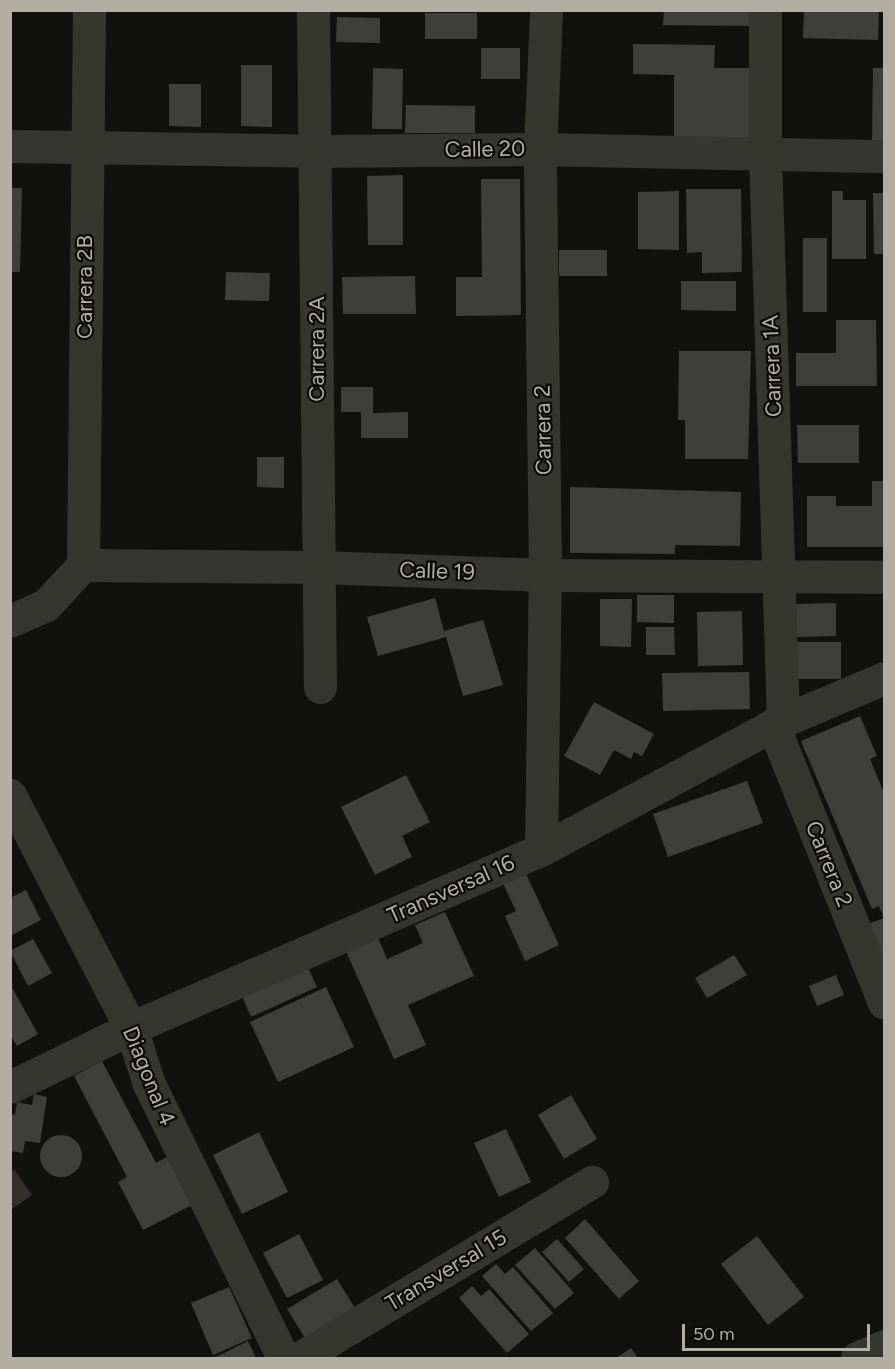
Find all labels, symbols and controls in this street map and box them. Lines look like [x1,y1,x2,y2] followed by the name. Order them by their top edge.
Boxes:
[444,135,526,163] street label: Calle 20
[72,235,98,339] street label: Carrera 2B
[304,296,330,402] street label: Carrera 2A
[757,315,787,417] street label: Carrera 1A
[529,385,557,475] street label: Carrera 2
[399,556,475,586] street label: Calle 19
[800,817,858,911] street label: Carrera 2
[383,849,519,929] street label: Transversal 16
[117,1023,181,1129] street label: Diagonal 4
[381,1224,511,1316] street label: Transversal 15
[685,1312,872,1350] scale bar
[693,1323,735,1345] text: 50 m

